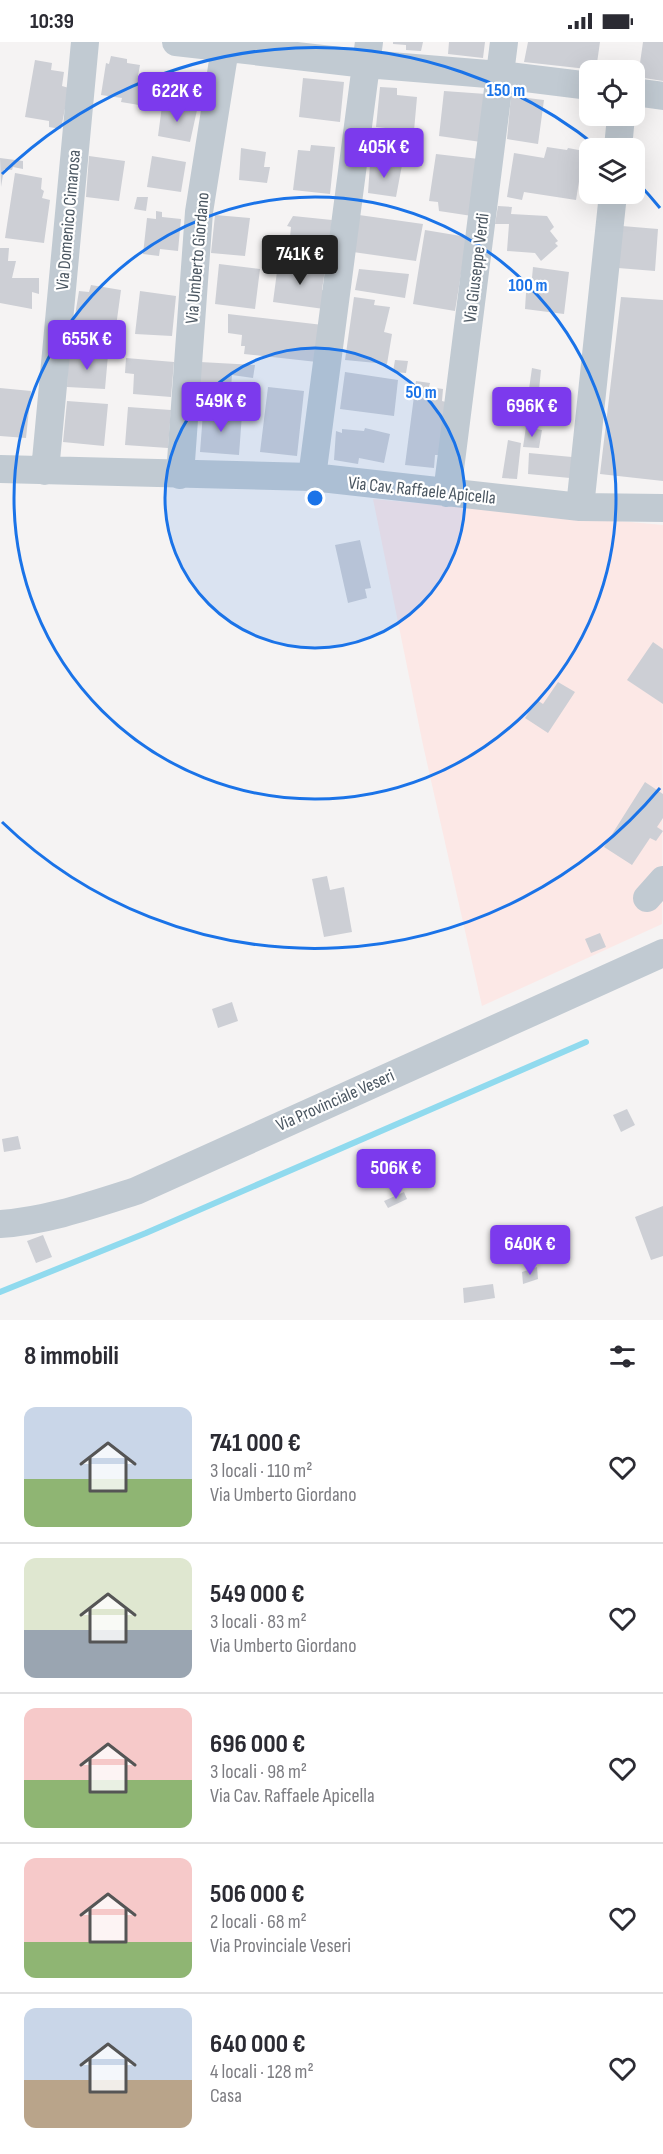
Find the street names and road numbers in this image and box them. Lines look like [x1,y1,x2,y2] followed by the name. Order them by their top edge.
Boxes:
[52,149,85,291] street label: Via Domenico Cimarosa
[181,191,214,325] street label: Via Umberto Giordano
[459,212,494,324] street label: Via Giuseppe Verdi
[347,472,497,509] street label: Via Cav. Raffaele Apicella
[273,1065,397,1136] street label: Via Provinciale Veseri

